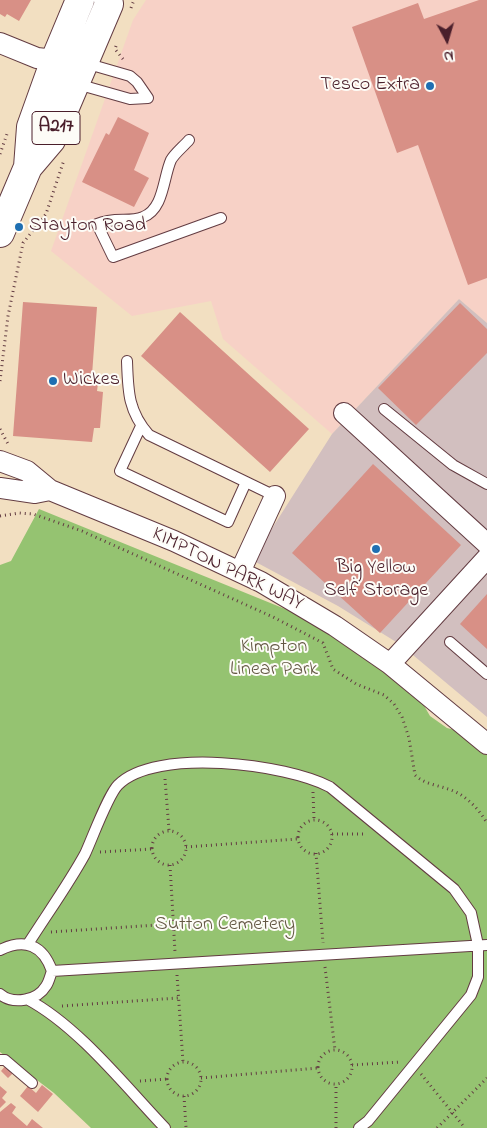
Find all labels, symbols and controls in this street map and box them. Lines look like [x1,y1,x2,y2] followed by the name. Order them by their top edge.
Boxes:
[422,15,472,65] north arrow
[443,44,454,66] text: N
[320,74,420,98] place label: Tesco Extra
[424,80,436,92] marker: Tesco Extra
[32,112,80,144] road number: A217
[29,215,146,239] place label: Stayton Road
[13,221,25,233] marker: Stayton Road
[63,369,120,393] place label: Wickes
[47,375,59,387] marker: Wickes
[147,523,307,617] street label: KIMPTON PARK WAY
[370,543,382,555] marker: Big Yellow Self Storage
[324,557,428,604] place label: Big Yellow Self Storage
[230,636,318,683] park label: Kimpton Linear Park
[155,914,295,938] park label: Sutton Cemetery

